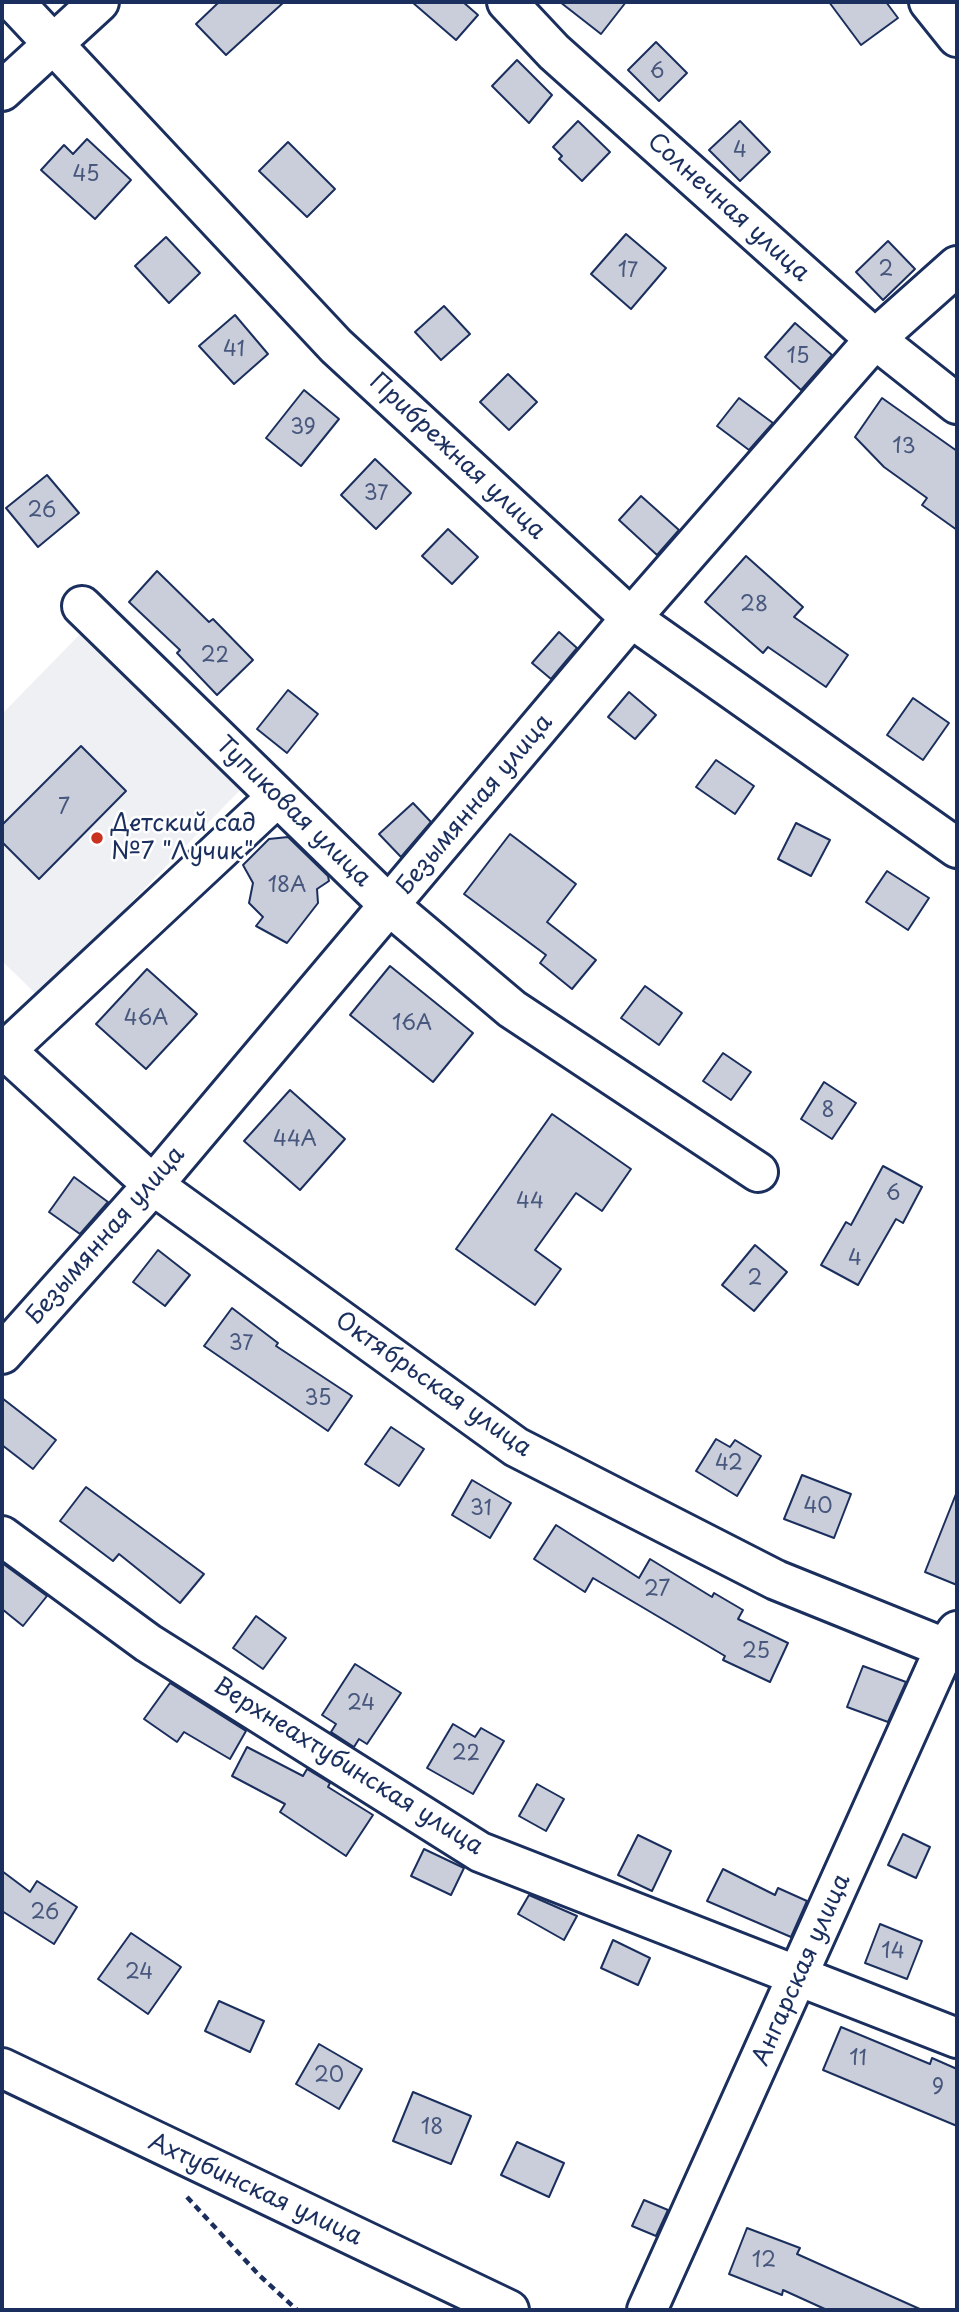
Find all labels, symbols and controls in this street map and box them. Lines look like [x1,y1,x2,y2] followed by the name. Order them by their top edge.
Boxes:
[650,59,664,85] house number: 6
[641,128,815,288] street label: Солнечная улица
[733,138,747,164] house number: 4
[73,162,99,188] house number: 45
[879,257,893,283] house number: 2
[618,258,638,284] house number: 17
[223,337,245,363] house number: 41
[787,344,809,370] house number: 15
[363,368,551,546] street label: Прибрежная улица
[290,415,316,441] house number: 39
[892,434,916,460] house number: 13
[364,481,388,507] house number: 37
[28,498,56,524] house number: 26
[740,592,768,618] house number: 28
[201,643,229,669] house number: 22
[391,709,559,901] street label: Безымянная улица
[209,731,377,893] street label: Тупиковая улица
[58,795,70,821] house number: 7
[111,810,256,866] place label: Детский сад №7 "Лучик"
[89,830,105,846] marker: Детский сад №7 "Лучик"
[268,873,306,899] house number: 18А
[124,1006,168,1032] house number: 46А
[392,1011,432,1037] house number: 16А
[821,1098,835,1124] house number: 8
[273,1127,317,1153] house number: 44А
[21,1141,191,1331] street label: Безымянная улица
[886,1181,900,1207] house number: 6
[516,1189,544,1215] house number: 44
[848,1246,862,1272] house number: 4
[748,1266,762,1292] house number: 2
[329,1306,537,1464] street label: Октябрьская улица
[229,1331,253,1357] house number: 37
[305,1386,331,1412] house number: 35
[715,1451,743,1477] house number: 42
[803,1494,833,1520] house number: 40
[470,1496,492,1522] house number: 31
[644,1577,670,1603] house number: 27
[742,1639,770,1665] house number: 25
[208,1672,488,1862] street label: Верхнеахтубинская улица
[347,1691,375,1717] house number: 24
[452,1741,480,1767] house number: 22
[747,1870,857,2070] street label: Ангарская улица
[31,1900,59,1926] house number: 26
[881,1939,905,1965] house number: 14
[125,1960,153,1986] house number: 24
[849,2046,867,2072] house number: 11
[314,2063,344,2089] house number: 20
[932,2075,944,2101] house number: 9
[421,2115,443,2141] house number: 18
[144,2128,366,2252] street label: Ахтубинская улица
[752,2248,776,2274] house number: 12

